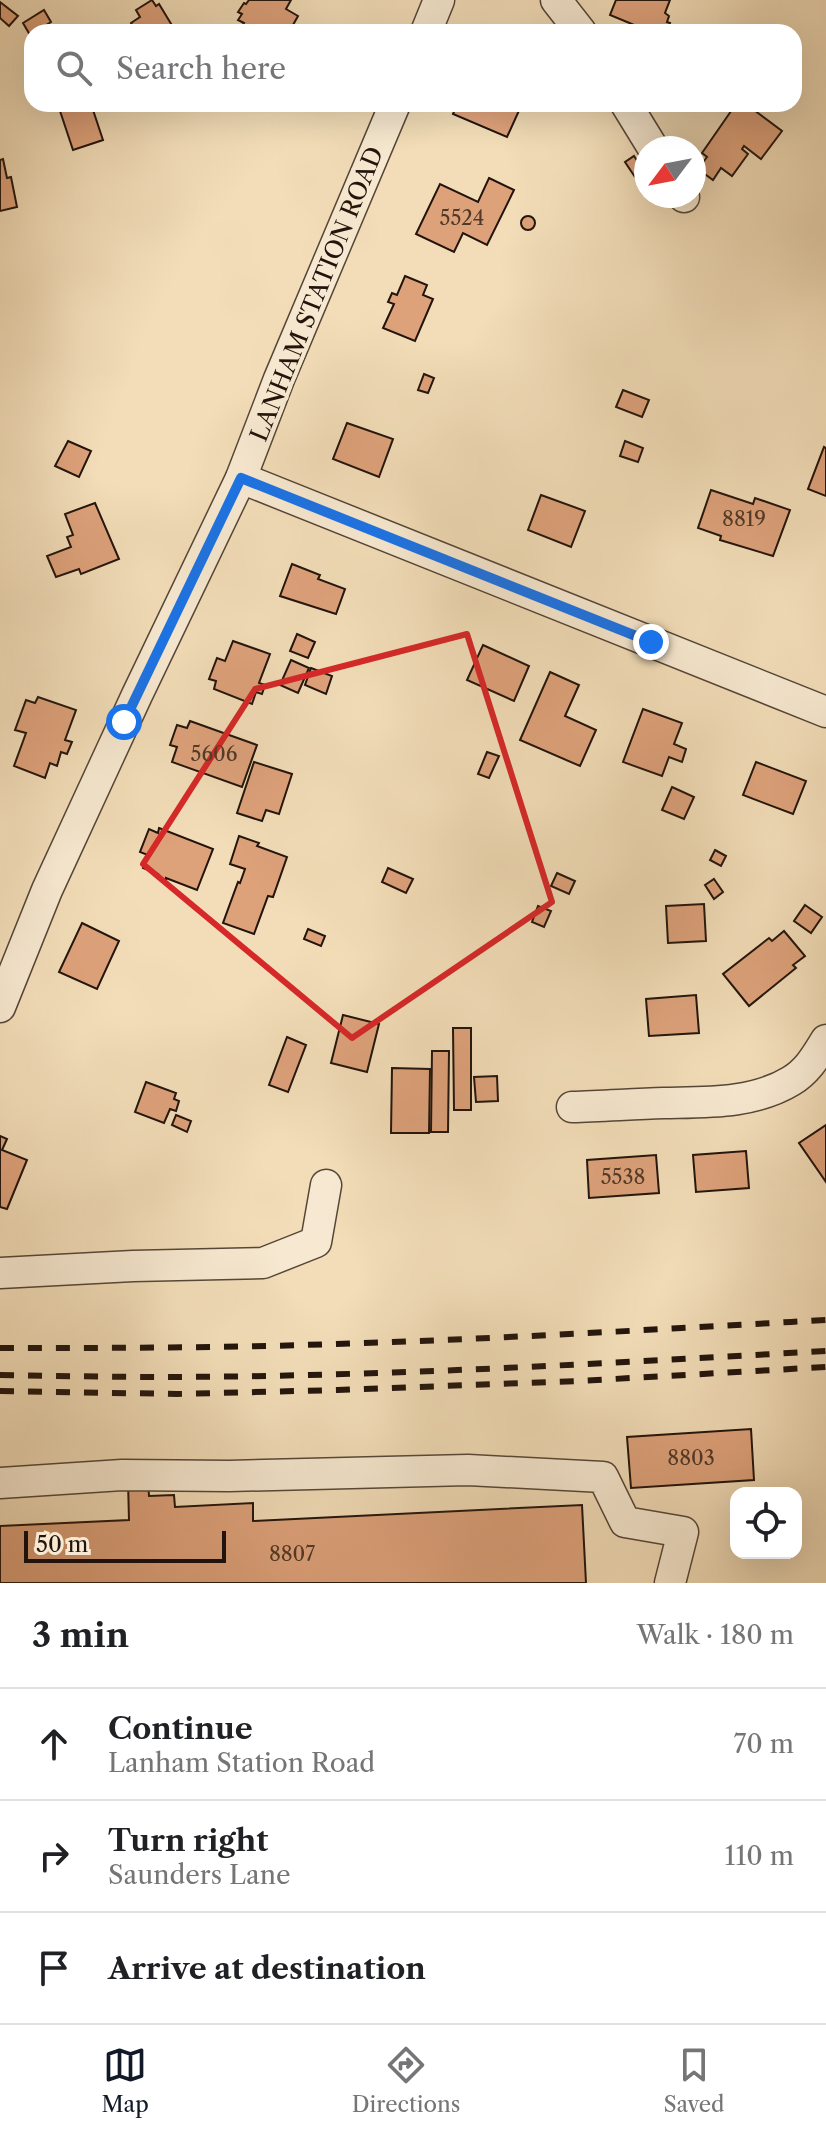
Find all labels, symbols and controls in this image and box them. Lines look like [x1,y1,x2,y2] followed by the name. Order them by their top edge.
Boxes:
[24,24,802,112] search box
[52,46,96,90] icon: search
[116,50,286,87] text: Search here
[634,136,706,208] north arrow
[244,142,389,445] street label: LANHAM STATION ROAD
[440,206,484,230] house number: 5524
[722,507,766,531] house number: 8819
[633,624,669,660] route end
[106,704,142,740] route start
[191,742,237,766] house number: 5606
[601,1165,645,1189] house number: 5538
[667,1446,715,1470] house number: 8803
[730,1487,802,1559] map controls
[730,1487,802,1559] button: locate
[24,1527,226,1563] scale bar
[36,1531,88,1558] text: 50 m
[269,1542,315,1566] house number: 8807
[32,1614,129,1656] text: 3 min
[637,1619,794,1651] text: Walk · 180 m
[108,1710,253,1747] text: Continue
[32,1722,76,1766] icon: ahead
[734,1728,794,1760] text: 70 m
[108,1747,375,1779] text: Lanham Station Road
[108,1822,268,1859] text: Turn right
[32,1834,76,1878] icon: right
[725,1840,794,1872] text: 110 m
[108,1859,291,1891] text: Saunders Lane
[32,1946,76,1990] icon: arrive
[108,1950,426,1987] text: Arrive at destination
[101,2043,149,2118] tab: Map
[352,2043,460,2118] tab: Directions
[663,2043,724,2118] tab: Saved

